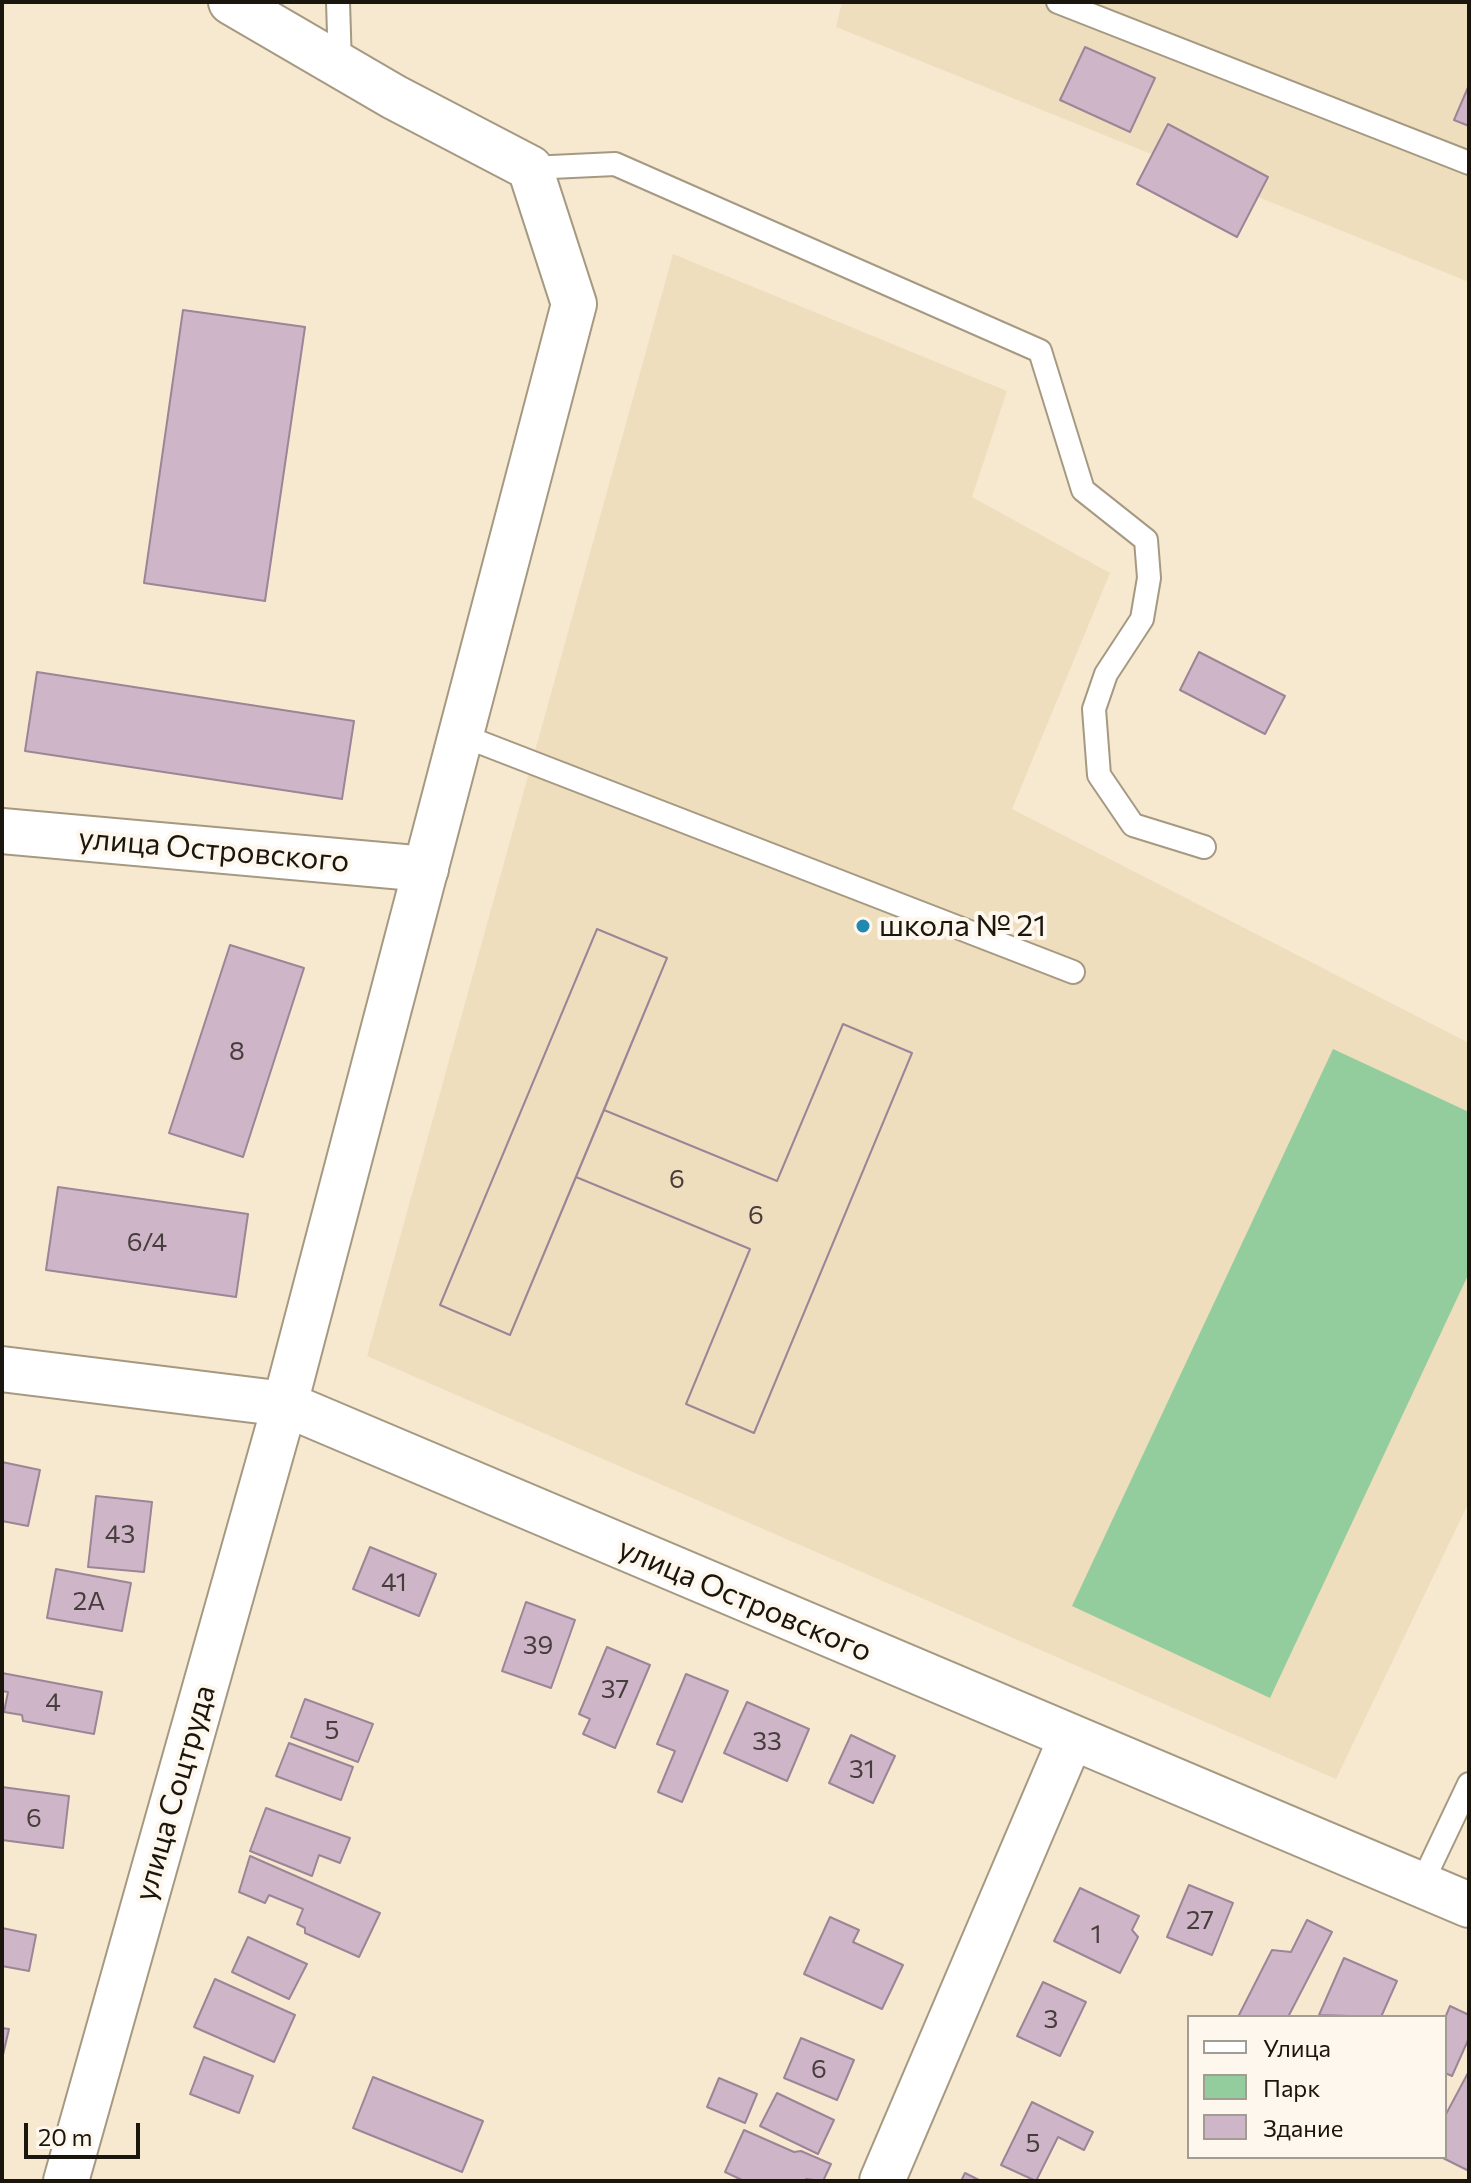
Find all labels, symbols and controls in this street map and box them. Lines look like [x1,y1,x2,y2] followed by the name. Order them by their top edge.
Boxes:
[77,820,351,880] street label: улица Островского
[879,908,1046,944] place label: школа № 21
[854,917,872,935] marker: школа № 21
[229,1035,245,1067] house number: 8
[669,1163,685,1195] house number: 6
[748,1199,764,1231] house number: 6
[127,1226,167,1258] house number: 6/4
[105,1518,135,1550] house number: 43
[613,1530,877,1670] street label: улица Островского
[381,1566,407,1598] house number: 41
[73,1585,105,1617] house number: 2А
[523,1629,553,1661] house number: 39
[601,1673,629,1705] house number: 37
[127,1681,223,1905] street label: улица Соцтруда
[45,1686,61,1718] house number: 4
[325,1714,339,1746] house number: 5
[752,1725,782,1757] house number: 33
[849,1753,875,1785] house number: 31
[26,1802,42,1834] house number: 6
[1186,1904,1214,1936] house number: 27
[1090,1918,1102,1950] house number: 1
[1044,2003,1058,2035] house number: 3
[1187,2015,1447,2159] legend
[1263,2033,1331,2062] text: Улица
[811,2053,827,2085] house number: 6
[1263,2073,1320,2102] text: Парк
[28,2107,144,2157] scale bar
[1263,2113,1343,2142] text: Здание
[38,2122,92,2151] text: 20 m
[1026,2127,1040,2159] house number: 5

